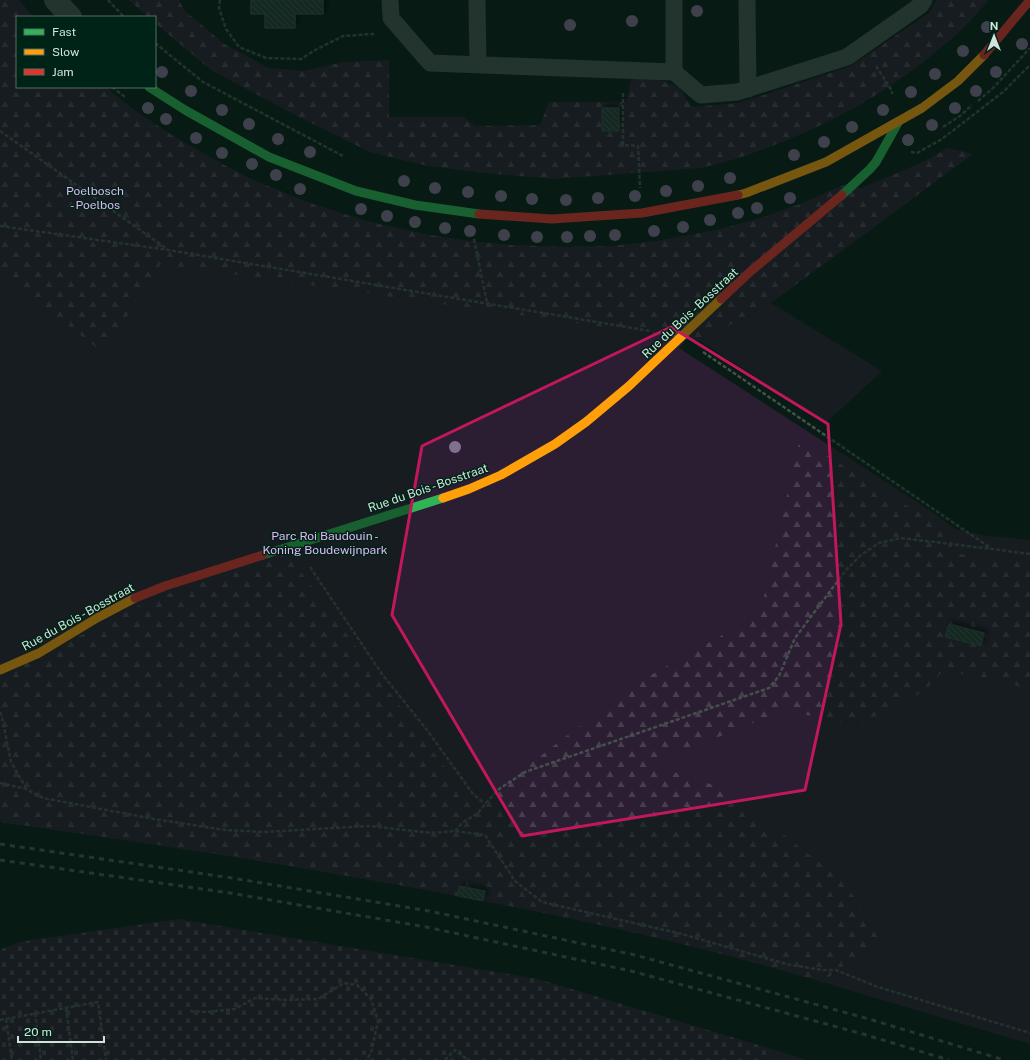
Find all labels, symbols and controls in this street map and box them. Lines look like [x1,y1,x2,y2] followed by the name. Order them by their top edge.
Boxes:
[16,16,156,88] legend
[974,16,1014,56] north arrow
[990,20,998,32] text: N
[52,25,77,39] text: Fast
[52,45,80,59] text: Slow
[52,65,74,79] text: Jam
[66,184,124,212] park label: Poelbosch - Poelbos
[639,265,741,361] street label: Rue du Bois - Bosstraat
[366,461,490,515] street label: Rue du Bois - Bosstraat
[262,529,388,557] park label: Parc Roi Baudouin - Koning Boudewijnpark
[19,580,137,654] street label: Rue du Bois - Bosstraat
[18,1018,104,1044] scale bar
[24,1025,52,1039] text: 20 m

